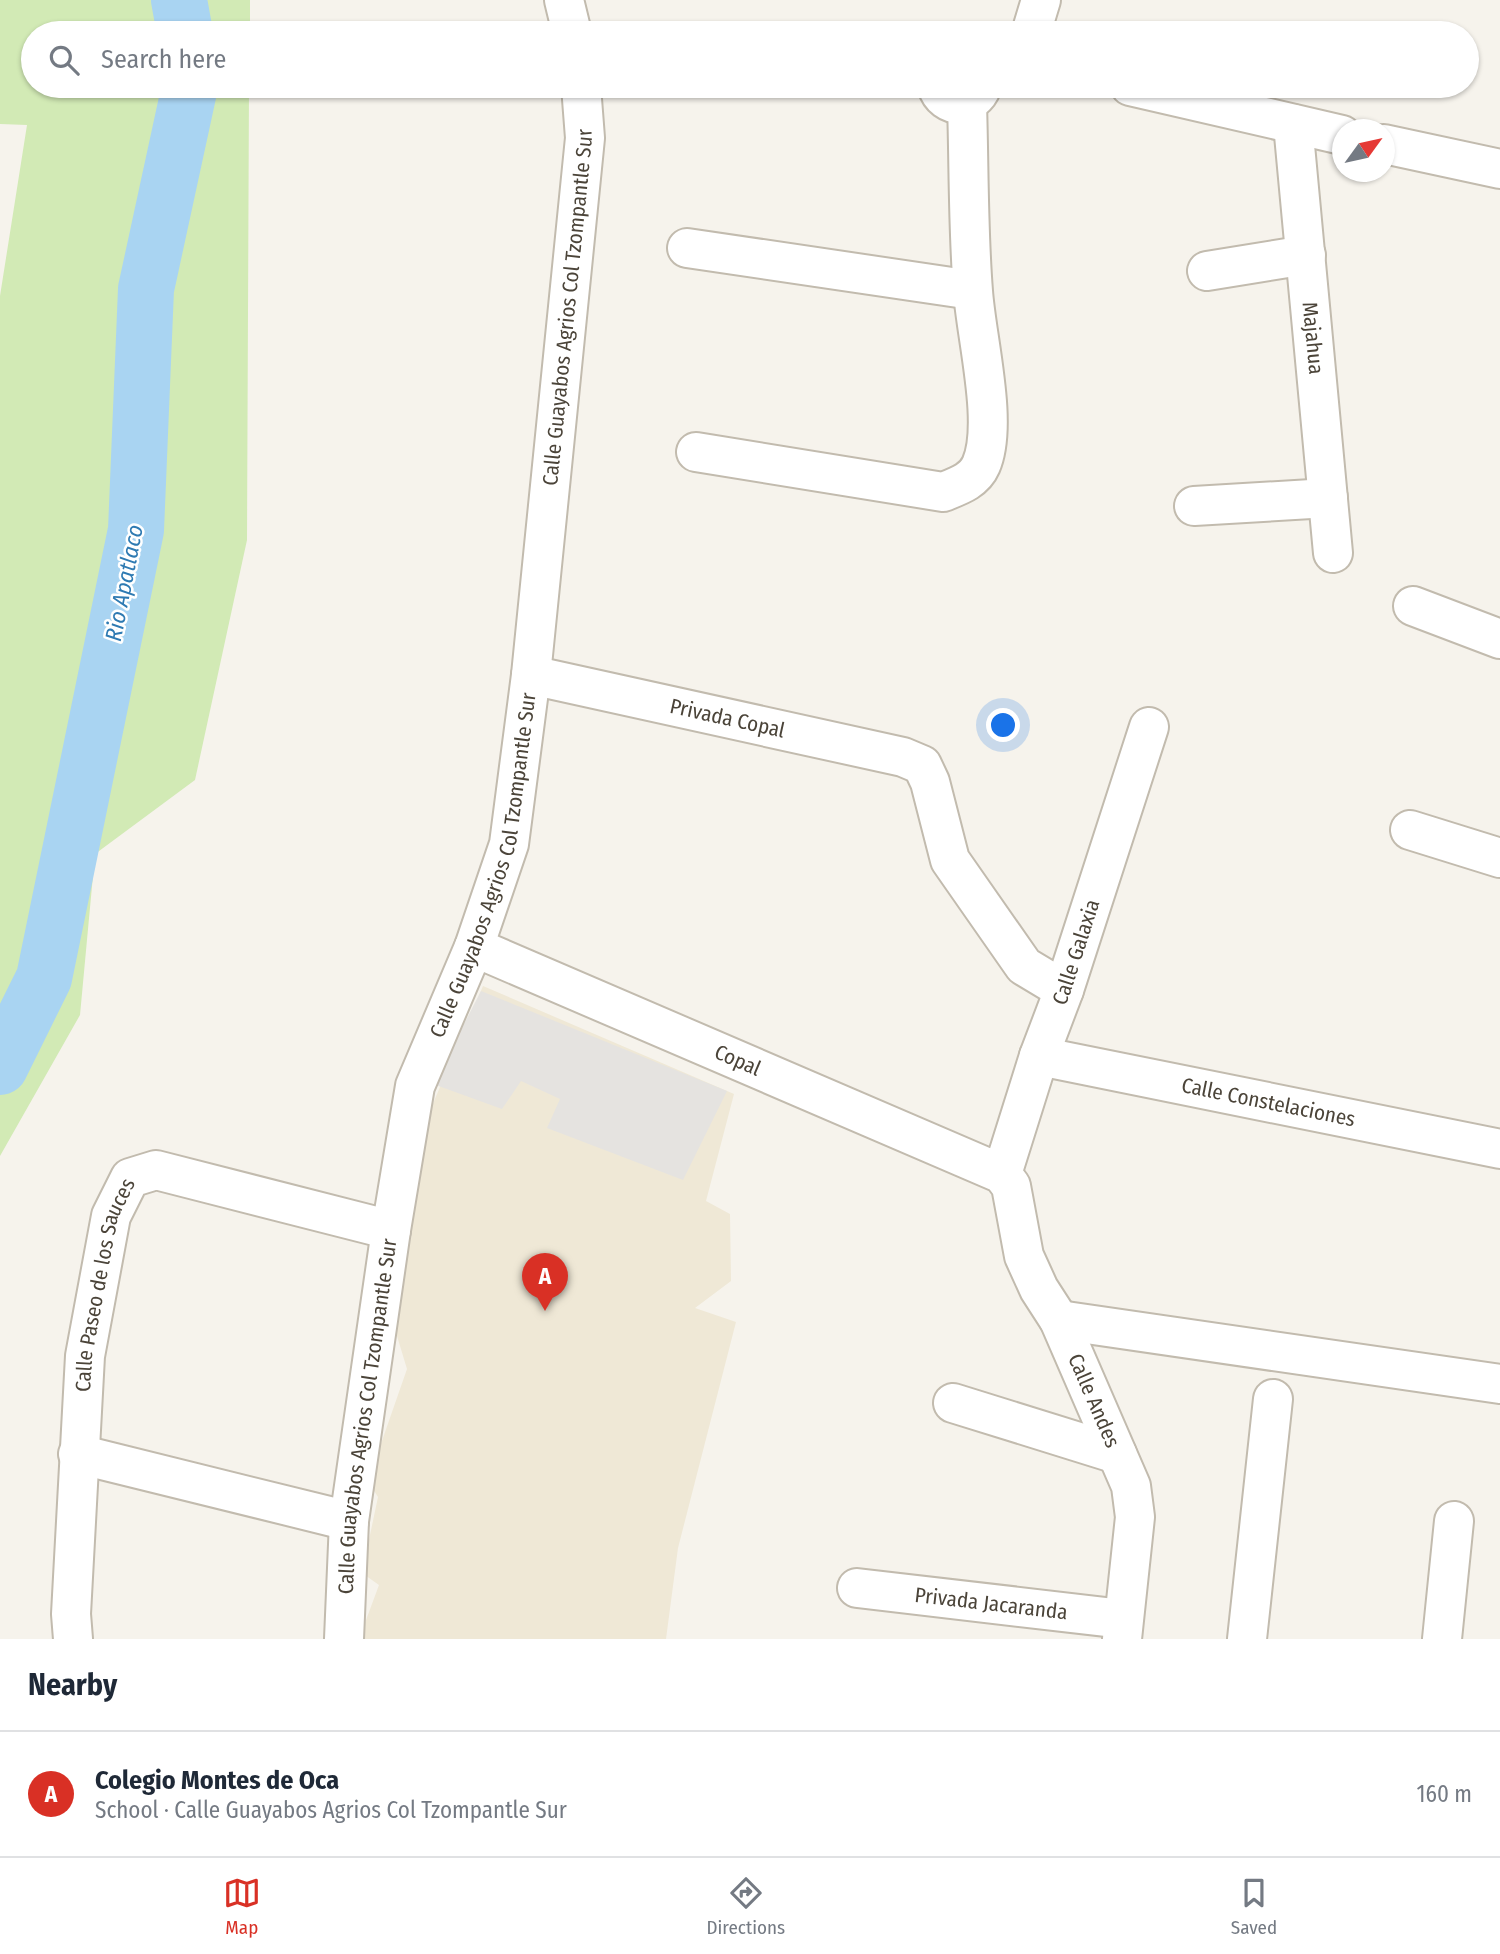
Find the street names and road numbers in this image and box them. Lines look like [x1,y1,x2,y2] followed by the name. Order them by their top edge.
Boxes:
[537,127,598,487] street label: Calle Guayabos Agrios Col Tzompantle Sur
[1297,301,1329,376] street label: Majahua
[424,691,542,1042] street label: Calle Guayabos Agrios Col Tzompantle Sur
[667,693,788,744] street label: Privada Copal
[1047,896,1105,1009] street label: Calle Galaxia
[711,1039,765,1082] street label: Copal
[1179,1072,1358,1132] street label: Calle Constelaciones
[70,1174,141,1393] street label: Calle Paseo de los Sauces
[333,1236,403,1595] street label: Calle Guayabos Agrios Col Tzompantle Sur
[1062,1350,1126,1452] street label: Calle Andes
[913,1582,1069,1625] street label: Privada Jacaranda

